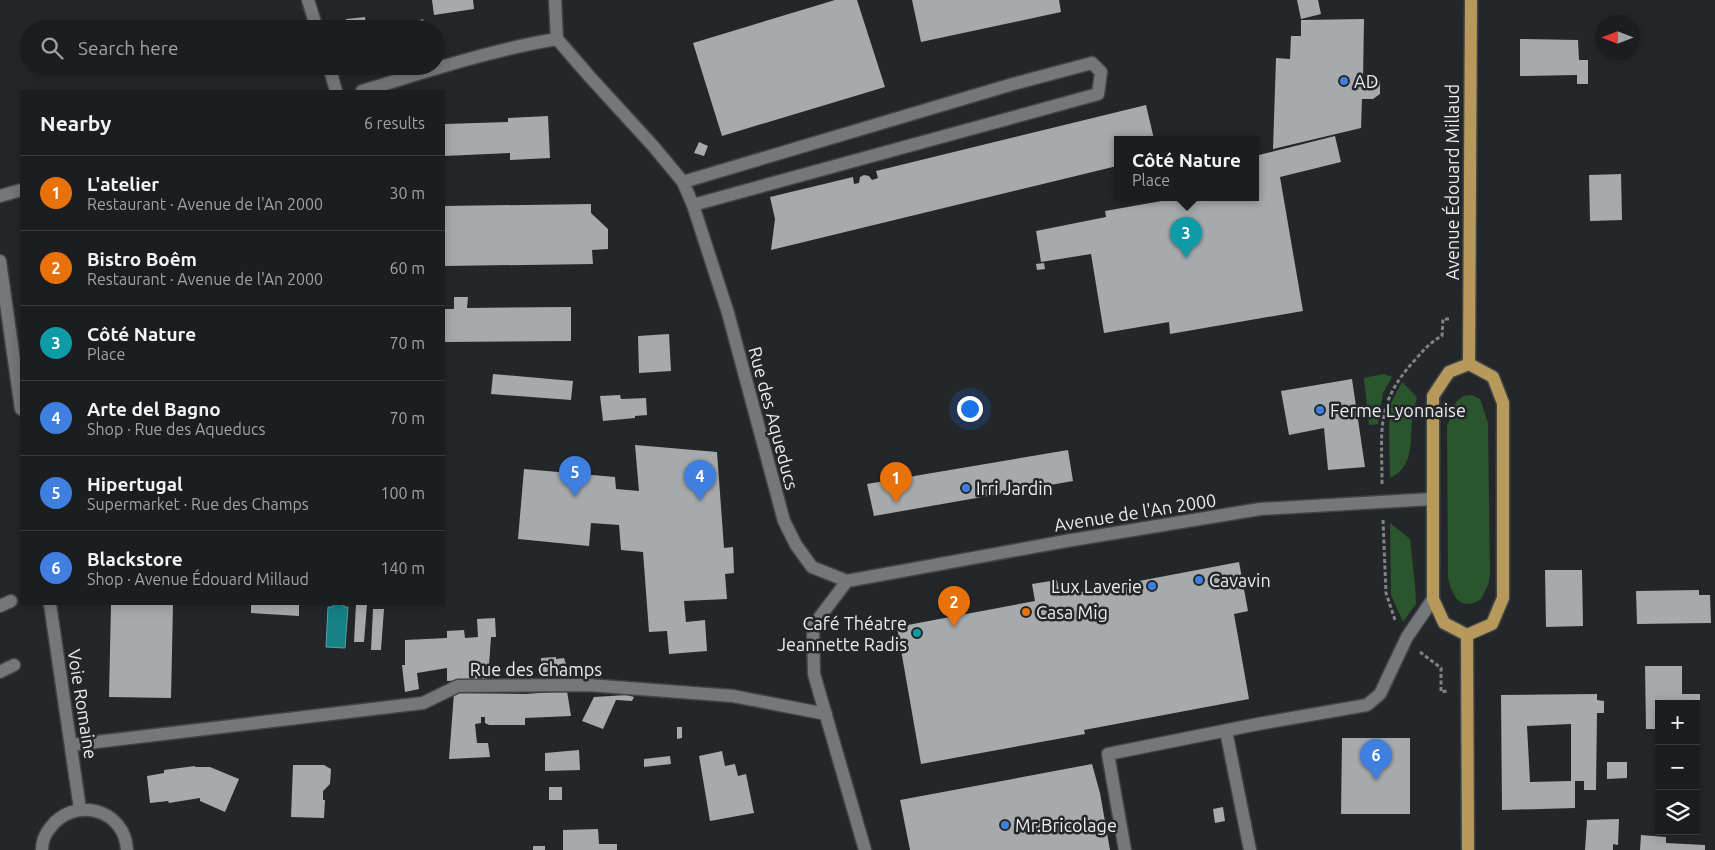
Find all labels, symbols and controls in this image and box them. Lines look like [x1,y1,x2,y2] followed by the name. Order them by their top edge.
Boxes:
[1595,15,1640,60] north arrow
[20,20,445,75] search box
[38,34,66,62] icon: search
[78,37,178,59] text: Search here
[1354,71,1378,91] place label: AD
[1338,75,1350,87] marker: AD
[1441,84,1462,280] street label: Avenue Édouard Millaud
[40,111,111,135] text: Nearby
[364,114,425,132] text: 6 results
[1114,136,1259,201] popup
[1132,149,1241,171] text: Côté Nature
[1132,171,1170,189] text: Place
[87,173,159,195] text: L'atelier
[51,184,61,202] text: 1
[389,184,425,202] text: 30 m
[87,195,323,213] text: Restaurant · Avenue de l'An 2000
[1170,217,1202,258] pin: 3
[87,248,197,270] text: Bistro Boêm
[51,259,61,277] text: 2
[389,259,425,277] text: 60 m
[87,270,323,288] text: Restaurant · Avenue de l'An 2000
[87,323,196,345] text: Côté Nature
[51,334,61,352] text: 3
[389,334,425,352] text: 70 m
[745,344,803,492] street label: Rue des Aqueducs
[87,345,125,363] text: Place
[957,396,983,422] your location
[87,398,221,420] text: Arte del Bagno
[1330,400,1466,420] place label: Ferme Lyonnaise
[1314,404,1326,416] marker: Ferme Lyonnaise
[51,409,61,427] text: 4
[389,409,425,427] text: 70 m
[87,420,266,438] text: Shop · Rue des Aqueducs
[559,456,591,497] pin: 5
[684,460,716,501] pin: 4
[880,462,912,503] pin: 1
[87,473,183,495] text: Hipertugal
[976,478,1053,498] place label: Irri Jardin
[960,482,972,494] marker: Irri Jardin
[51,484,61,502] text: 5
[380,484,425,502] text: 100 m
[1052,489,1218,535] street label: Avenue de l'An 2000
[87,495,309,513] text: Supermarket · Rue des Champs
[87,548,183,570] text: Blackstore
[51,559,61,577] text: 6
[380,559,425,577] text: 140 m
[87,570,309,588] text: Shop · Avenue Édouard Millaud
[1209,570,1271,590] place label: Cavavin
[1193,574,1205,586] marker: Cavavin
[1051,576,1142,596] place label: Lux Laverie
[1146,580,1158,592] marker: Lux Laverie
[938,586,970,627] pin: 2
[1036,602,1108,622] place label: Casa Mig
[1020,606,1032,618] marker: Casa Mig
[777,613,907,654] place label: Café Théatre Jeannette Radis
[911,627,923,639] marker: Café Théatre Jeannette Radis
[64,648,102,760] street label: Voie Romaine
[470,659,602,679] street label: Rue des Champs
[1655,700,1700,835] map controls
[1655,700,1700,745] button: +
[1360,739,1392,780] pin: 6
[1655,745,1700,790] button: −
[1655,790,1700,835] button: layers
[1015,815,1117,835] place label: Mr.Bricolage
[999,819,1011,831] marker: Mr.Bricolage

